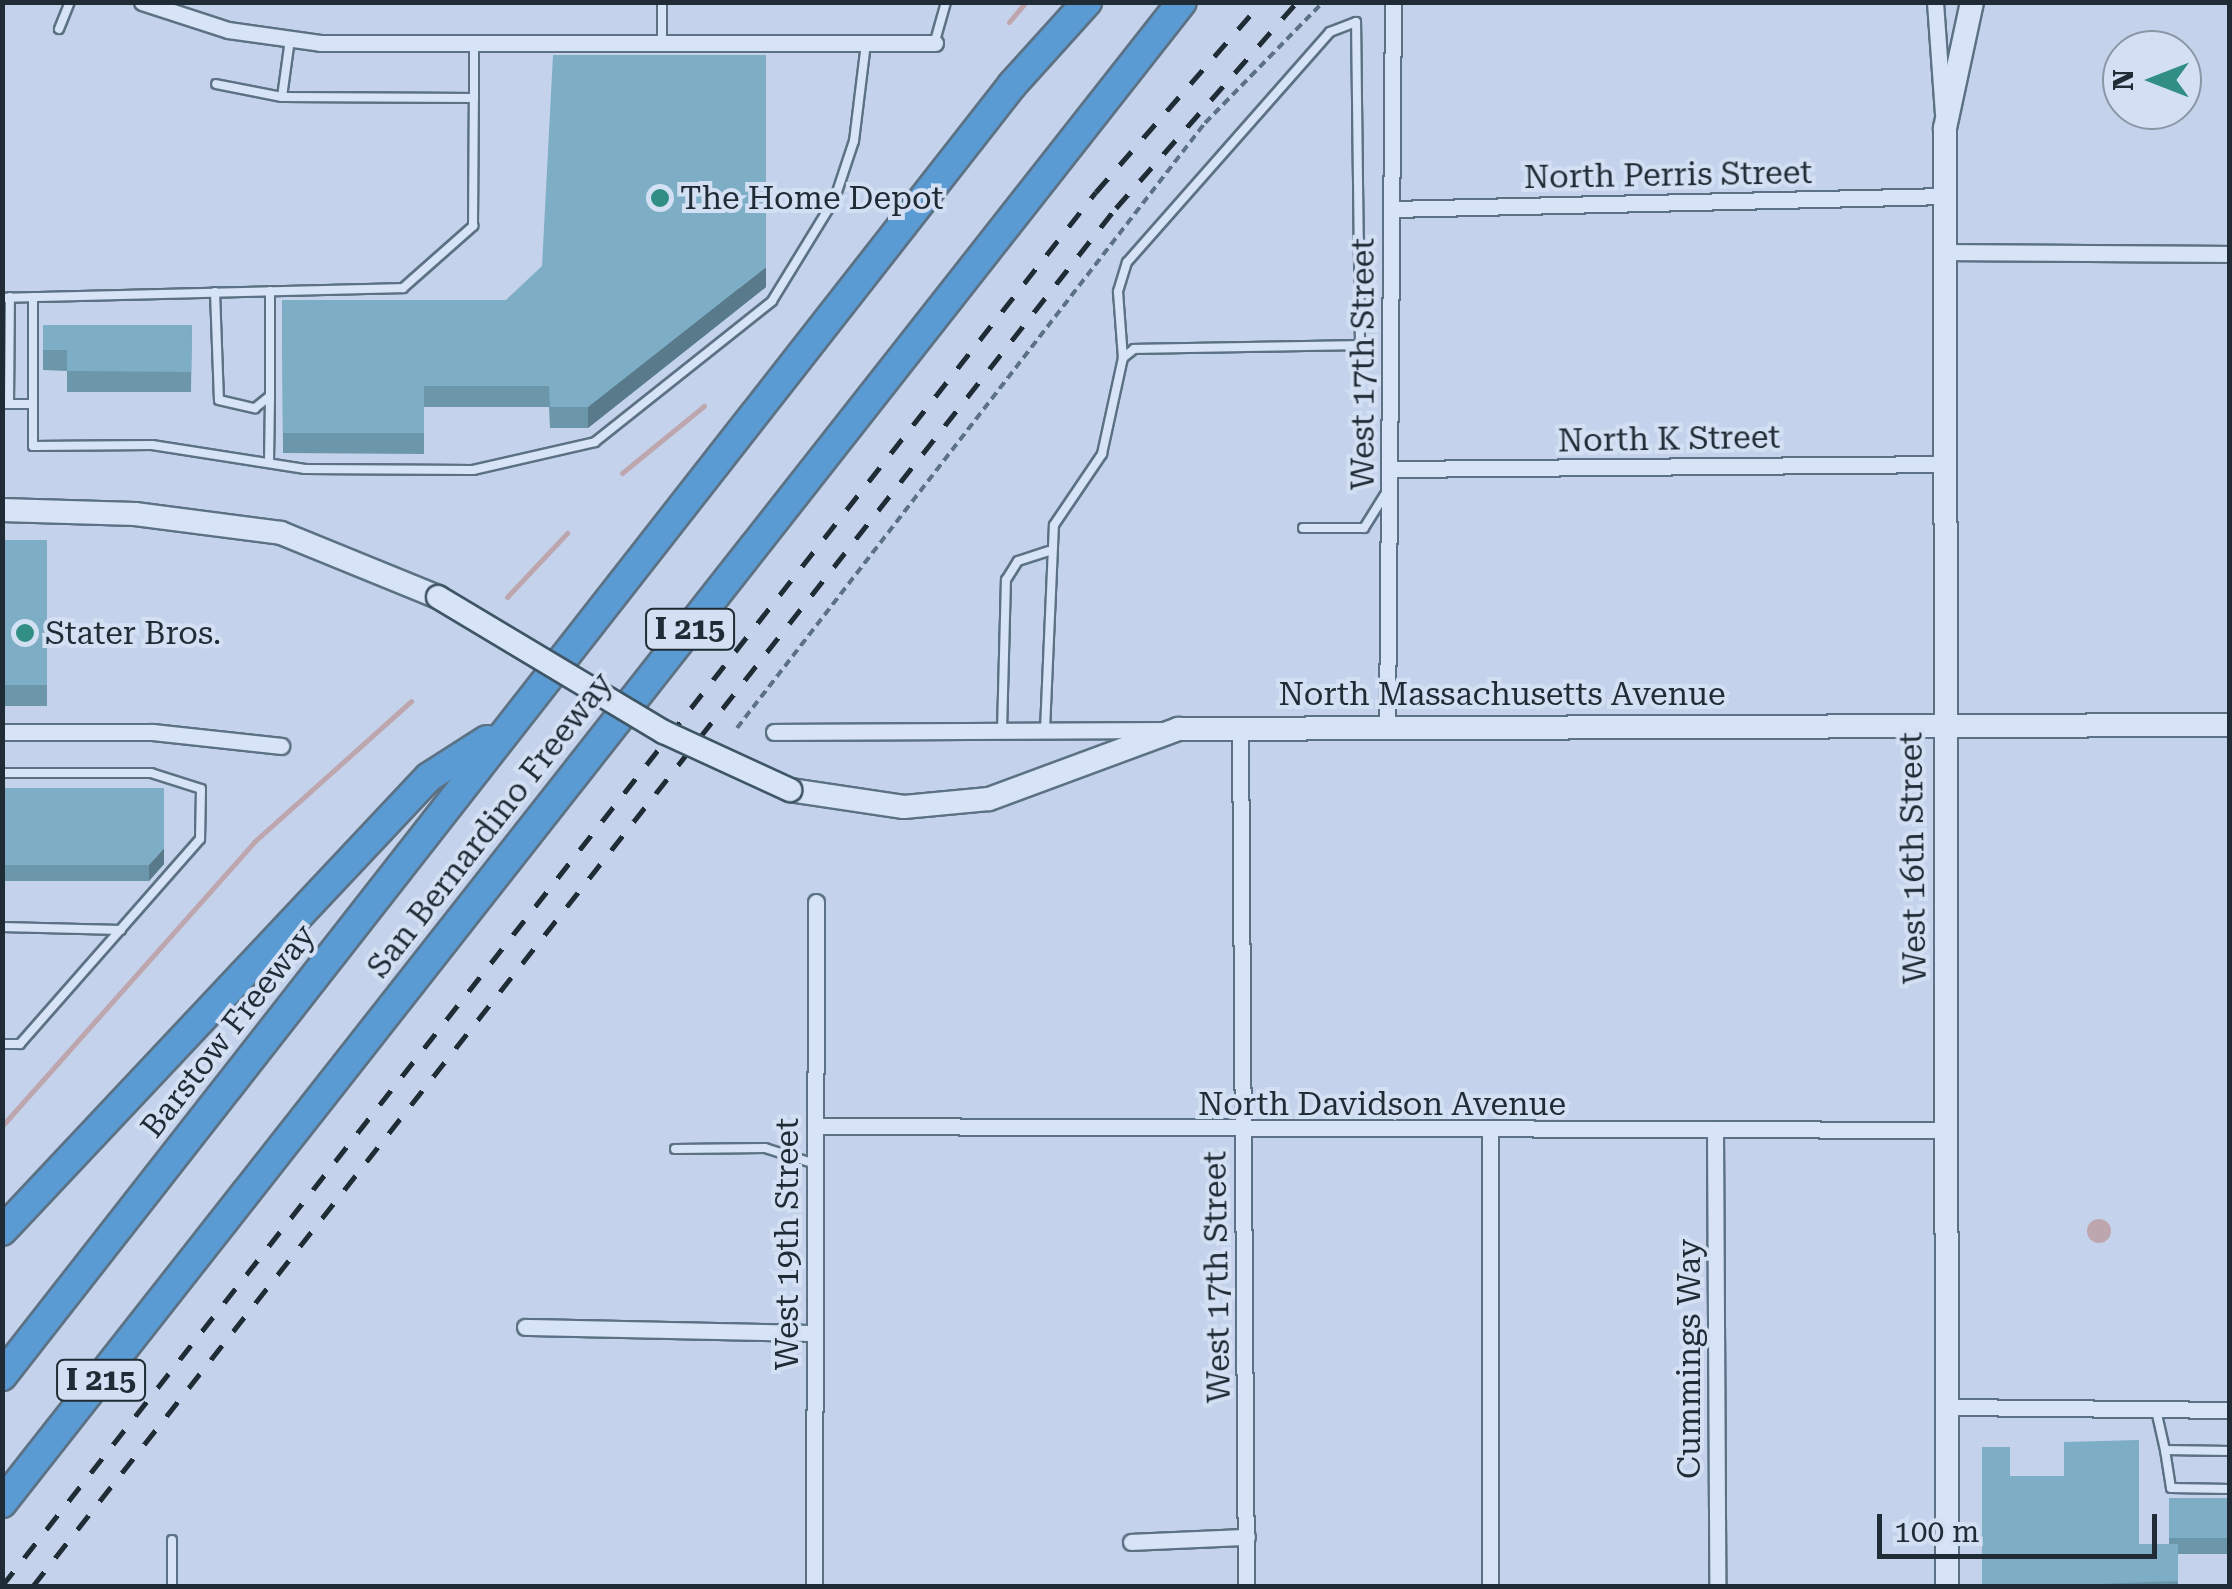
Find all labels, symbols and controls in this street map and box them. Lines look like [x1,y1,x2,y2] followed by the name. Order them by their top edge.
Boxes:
[2102,30,2202,130] north arrow
[2107,69,2140,91] text: N
[1523,153,1813,197] street label: North Perris Street
[680,179,944,217] place label: The Home Depot
[649,187,671,209] marker: The Home Depot
[1344,238,1382,490] street label: West 17th Street
[1557,418,1781,460] street label: North K Street
[645,604,735,654] road number: I 215
[45,614,221,652] place label: Stater Bros.
[14,622,36,644] marker: Stater Bros.
[359,665,621,985] street label: San Bernardino Freeway
[1279,675,1725,713] street label: North Massachusetts Avenue
[1892,732,1934,984] street label: West 16th Street
[133,917,323,1145] street label: Barstow Freeway
[1198,1085,1566,1123] street label: North Davidson Avenue
[768,1118,806,1370] street label: West 19th Street
[1196,1151,1238,1403] street label: West 17th Street
[1670,1239,1708,1479] street label: Cummings Way
[56,1355,146,1405] road number: I 215
[1882,1494,2162,1556] scale bar
[1894,1514,1979,1549] text: 100 m

